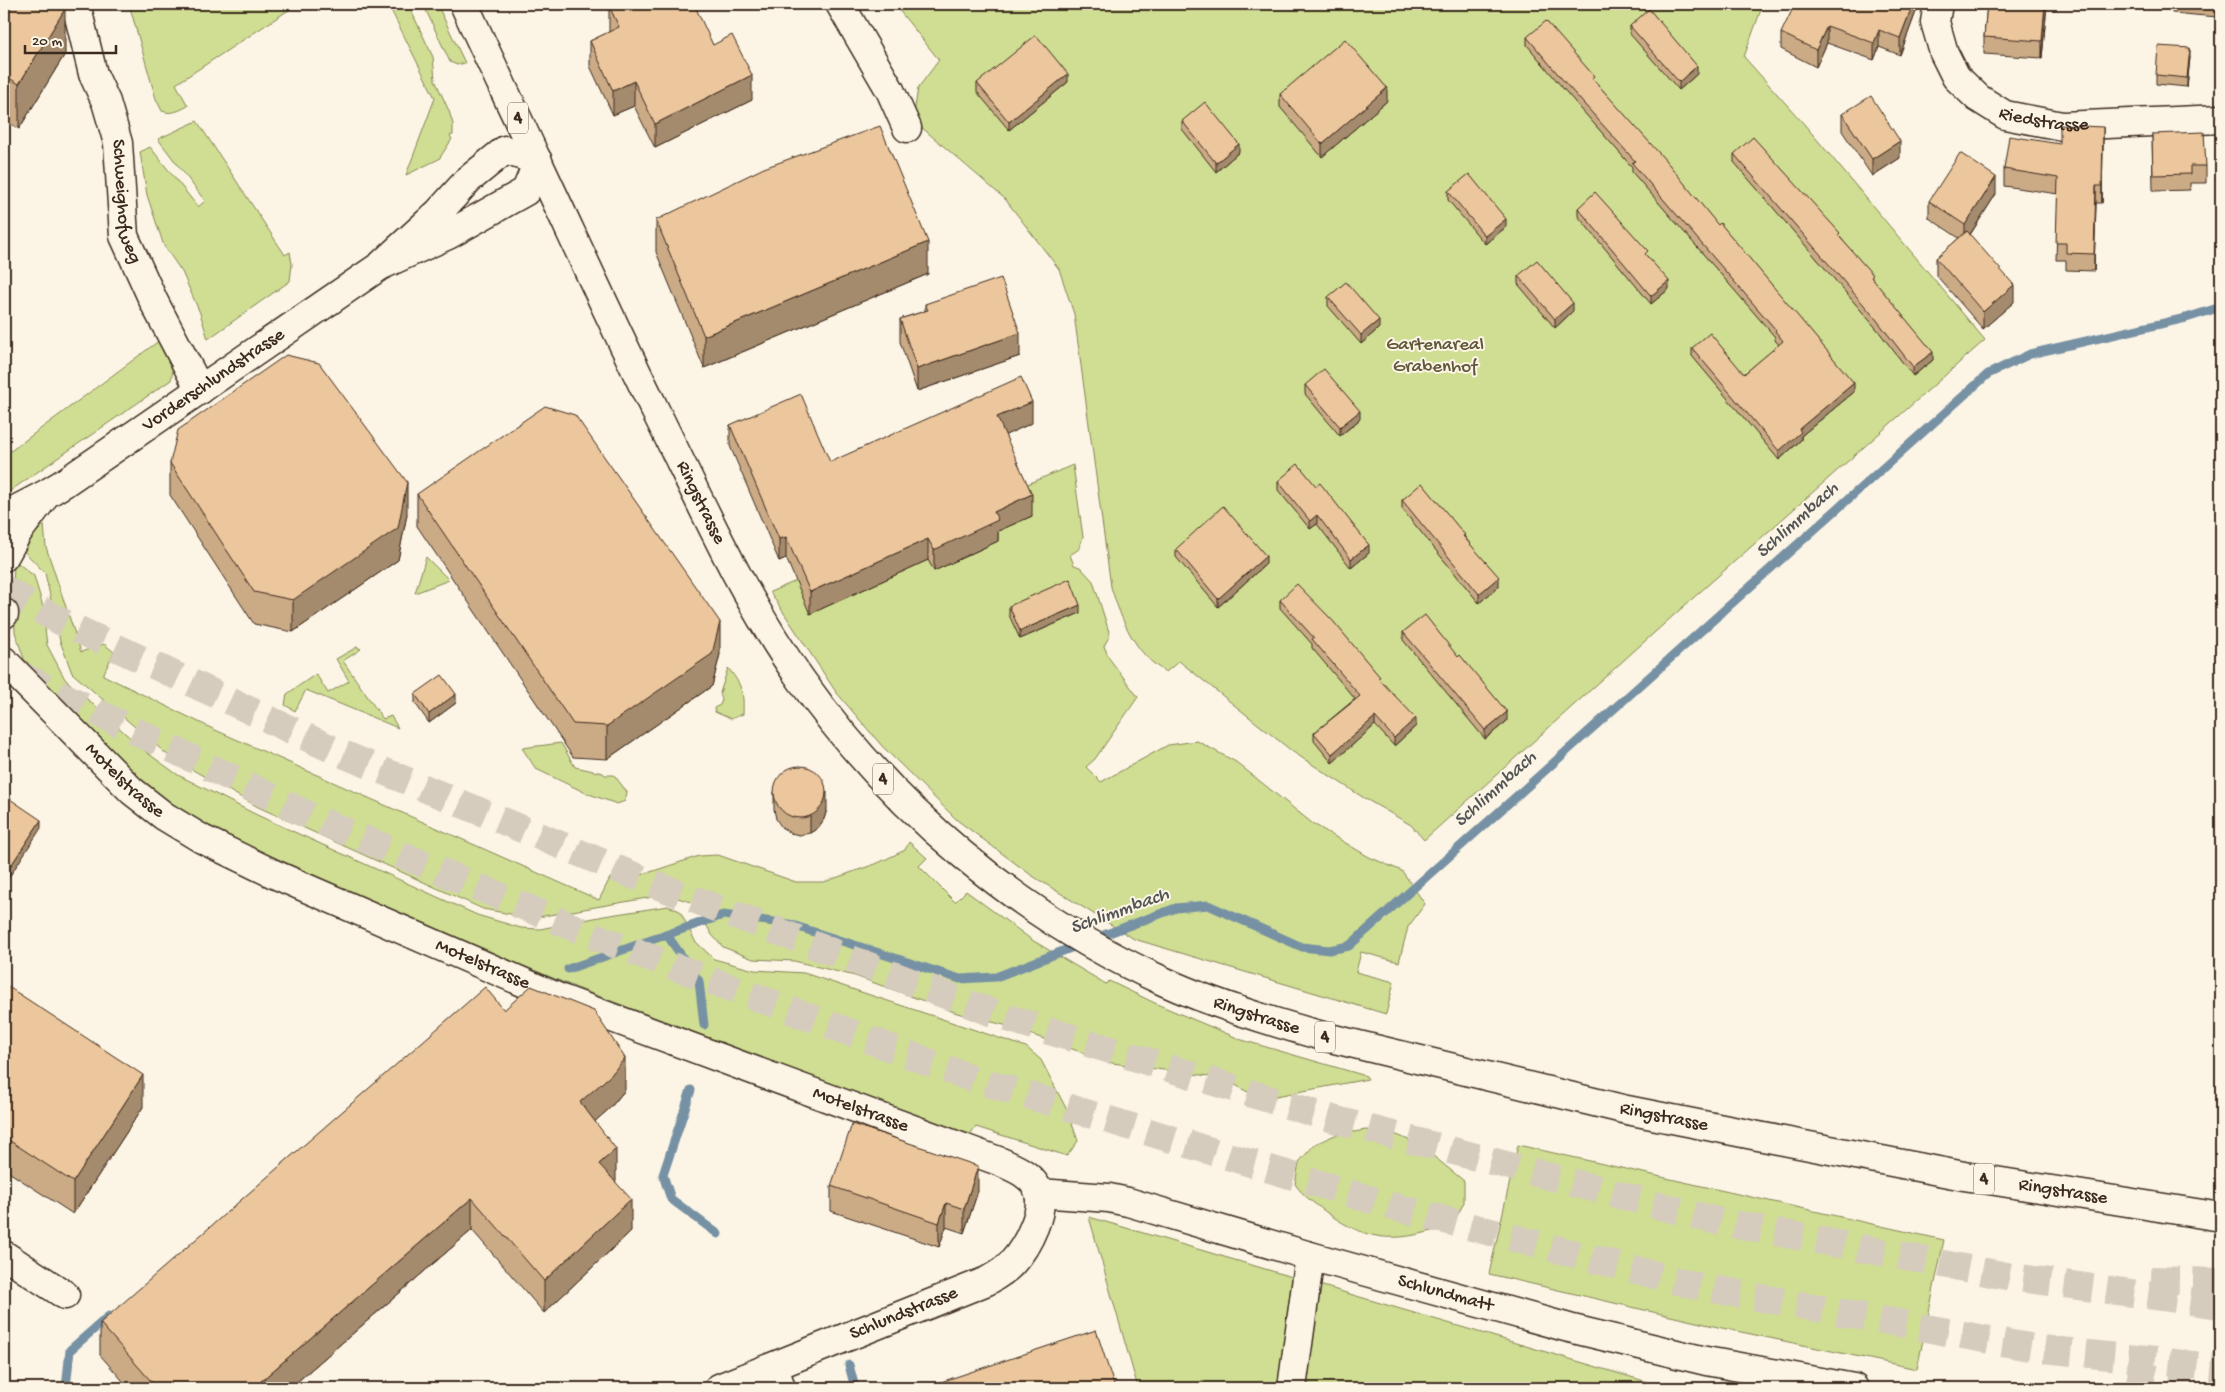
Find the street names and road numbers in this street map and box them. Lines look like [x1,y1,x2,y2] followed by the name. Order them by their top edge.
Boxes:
[508,102,528,134] road number: 4
[1994,102,2089,138] street label: Riedstrasse
[106,139,147,268] street label: Schweighofweg
[137,323,289,438] street label: Vorderschlundstrasse
[670,457,731,548] street label: Ringstrasse
[80,738,169,824] street label: Motelstrasse
[873,764,893,794] road number: 4
[432,934,534,995] street label: Motelstrasse
[1210,991,1303,1041] street label: Ringstrasse
[1315,1022,1335,1052] road number: 4
[809,1082,912,1138] street label: Motelstrasse
[1617,1097,1710,1137] street label: Ringstrasse
[1974,1164,1994,1194] road number: 4
[2017,1173,2109,1210] street label: Ringstrasse
[1395,1269,1498,1319] street label: Schlundmatt
[847,1282,962,1346] street label: Schlundstrasse

